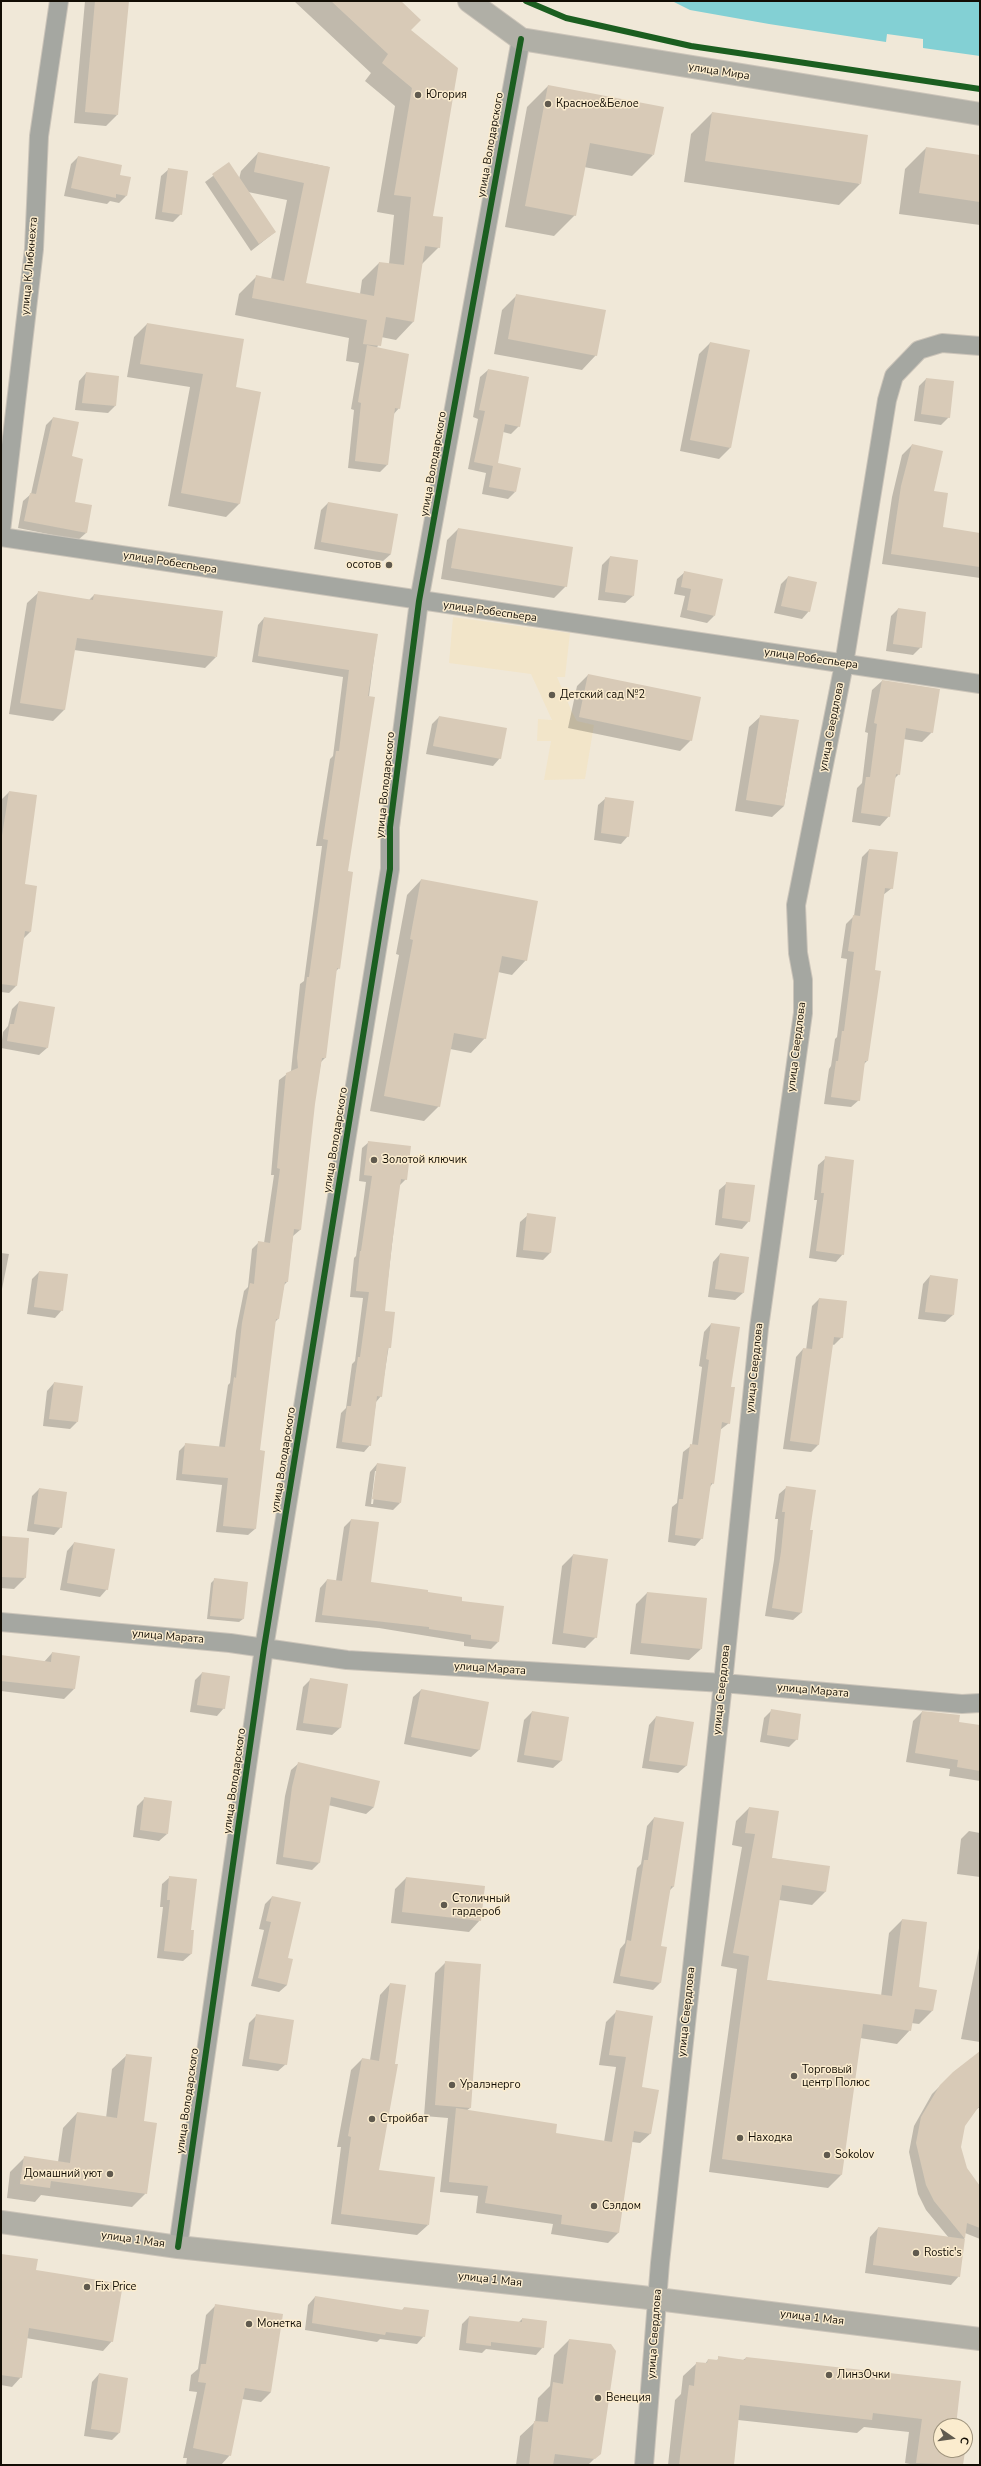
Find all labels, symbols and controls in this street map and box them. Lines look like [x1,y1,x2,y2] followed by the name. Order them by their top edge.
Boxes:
[687,61,751,83] street label: улица Мира
[426,88,467,102] place label: Югория
[413,90,423,100] marker: Югория
[475,91,507,199] street label: улица Володарского
[556,97,639,111] place label: Красное&Белое
[543,99,553,109] marker: Красное&Белое
[19,216,41,316] street label: улица К.Либкнехта
[418,410,450,518] street label: улица Володарского
[122,549,218,577] street label: улица Робеспьера
[346,558,381,572] place label: осотов
[384,560,394,570] marker: осотов
[442,599,538,625] street label: улица Робеспьера
[763,646,859,672] street label: улица Робеспьера
[817,681,847,773] street label: улица Свердлова
[560,688,645,702] place label: Детский сад №2
[547,690,557,700] marker: Детский сад №2
[374,731,398,839] street label: улица Володарского
[785,1001,809,1093] street label: улица Свердлова
[321,1086,351,1194] street label: улица Володарского
[382,1153,467,1167] place label: Золотой ключик
[369,1155,379,1165] marker: Золотой ключик
[744,1322,766,1414] street label: улица Свердлова
[269,1406,299,1514] street label: улица Володарского
[132,1627,204,1647] street label: улица Марата
[711,1644,733,1736] street label: улица Свердлова
[454,1660,526,1678] street label: улица Марата
[777,1681,849,1701] street label: улица Марата
[221,1727,249,1835] street label: улица Володарского
[452,1892,510,1918] place label: Столичный гардероб
[439,1900,449,1910] marker: Столичный гардероб
[676,1966,698,2058] street label: улица Свердлова
[174,2047,202,2155] street label: улица Володарского
[802,2063,870,2089] place label: Торговый центр Полюс
[789,2071,799,2081] marker: Торговый центр Полюс
[460,2078,521,2092] place label: Уралэнерго
[447,2080,457,2090] marker: Уралэнерго
[380,2112,428,2126] place label: Стройбат
[367,2114,377,2124] marker: Стройбат
[748,2131,793,2145] place label: Находка
[735,2133,745,2143] marker: Находка
[835,2148,874,2162] place label: Sokolov
[822,2150,832,2160] marker: Sokolov
[24,2167,102,2181] place label: Домашний уют
[105,2169,115,2179] marker: Домашний уют
[602,2199,641,2213] place label: Сэлдом
[589,2201,599,2211] marker: Сэлдом
[100,2229,166,2251] street label: улица 1 Мая
[924,2246,962,2260] place label: Rostic's
[911,2248,921,2258] marker: Rostic's
[457,2270,523,2290] street label: улица 1 Мая
[95,2280,136,2294] place label: Fix Price
[82,2282,92,2292] marker: Fix Price
[645,2288,665,2380] street label: улица Свердлова
[779,2308,845,2328] street label: улица 1 Мая
[257,2317,302,2331] place label: Монетка
[244,2319,254,2329] marker: Монетка
[837,2368,890,2382] place label: ЛинзОчки
[824,2370,834,2380] marker: ЛинзОчки
[606,2391,651,2405] place label: Венеция
[593,2393,603,2403] marker: Венеция
[933,2418,973,2458] north arrow
[956,2435,972,2446] text: С

